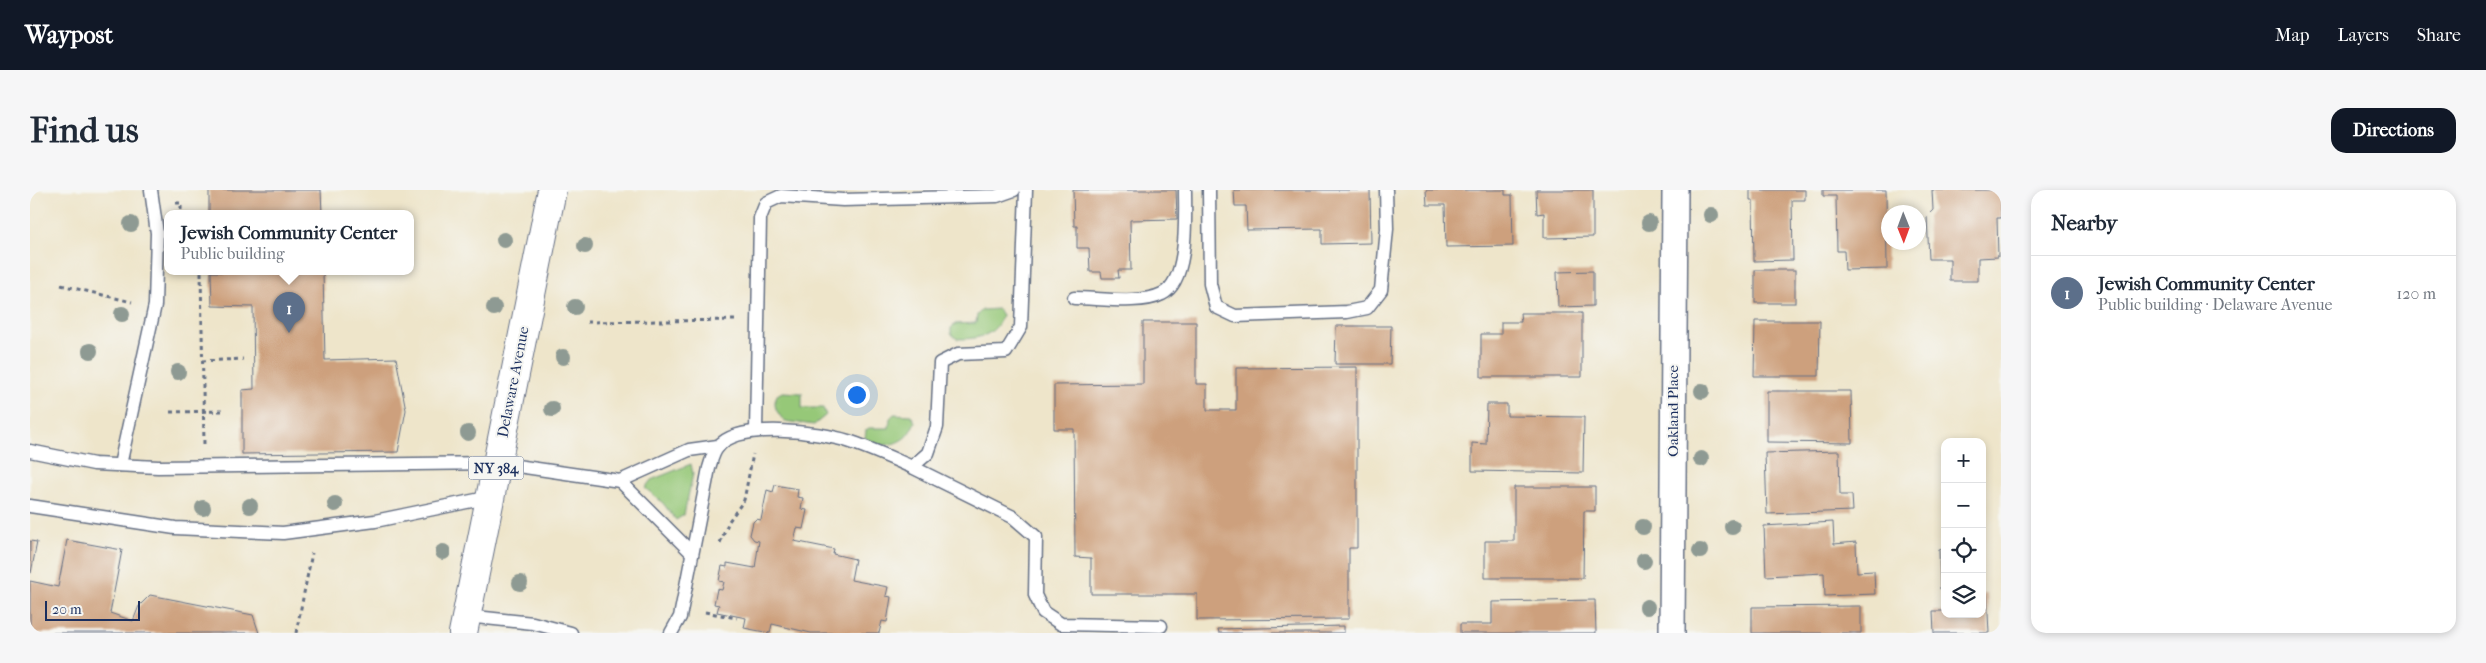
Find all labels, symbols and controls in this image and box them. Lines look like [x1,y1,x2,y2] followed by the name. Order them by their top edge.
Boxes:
[25,21,113,49] text: Waypost
[2275,25,2309,46] text: Map
[2337,25,2389,46] text: Layers
[2417,25,2461,46] text: Share
[2331,108,2456,153] button: Directions
[30,110,139,151] text: Find us
[1881,205,1926,250] north arrow
[164,210,414,275] popup
[2051,211,2117,235] text: Nearby
[181,222,397,244] text: Jewish Community Center
[181,244,285,263] text: Public building
[2098,273,2315,295] text: Jewish Community Center
[2064,284,2070,303] text: 1
[2397,284,2436,303] text: 120 m
[273,292,305,333] pin: 1
[2098,295,2333,314] text: Public building · Delaware Avenue
[493,324,533,439] street label: Delaware Avenue
[1664,365,1682,457] street label: Oakland Place
[844,382,870,408] your location
[1941,438,1986,618] map controls
[1941,438,1986,483] button: +
[468,456,524,480] road number: NY 384
[1941,483,1986,528] button: −
[1941,528,1986,573] button: locate
[1941,573,1986,618] button: layers
[45,598,140,621] scale bar
[52,601,82,618] text: 20 m

